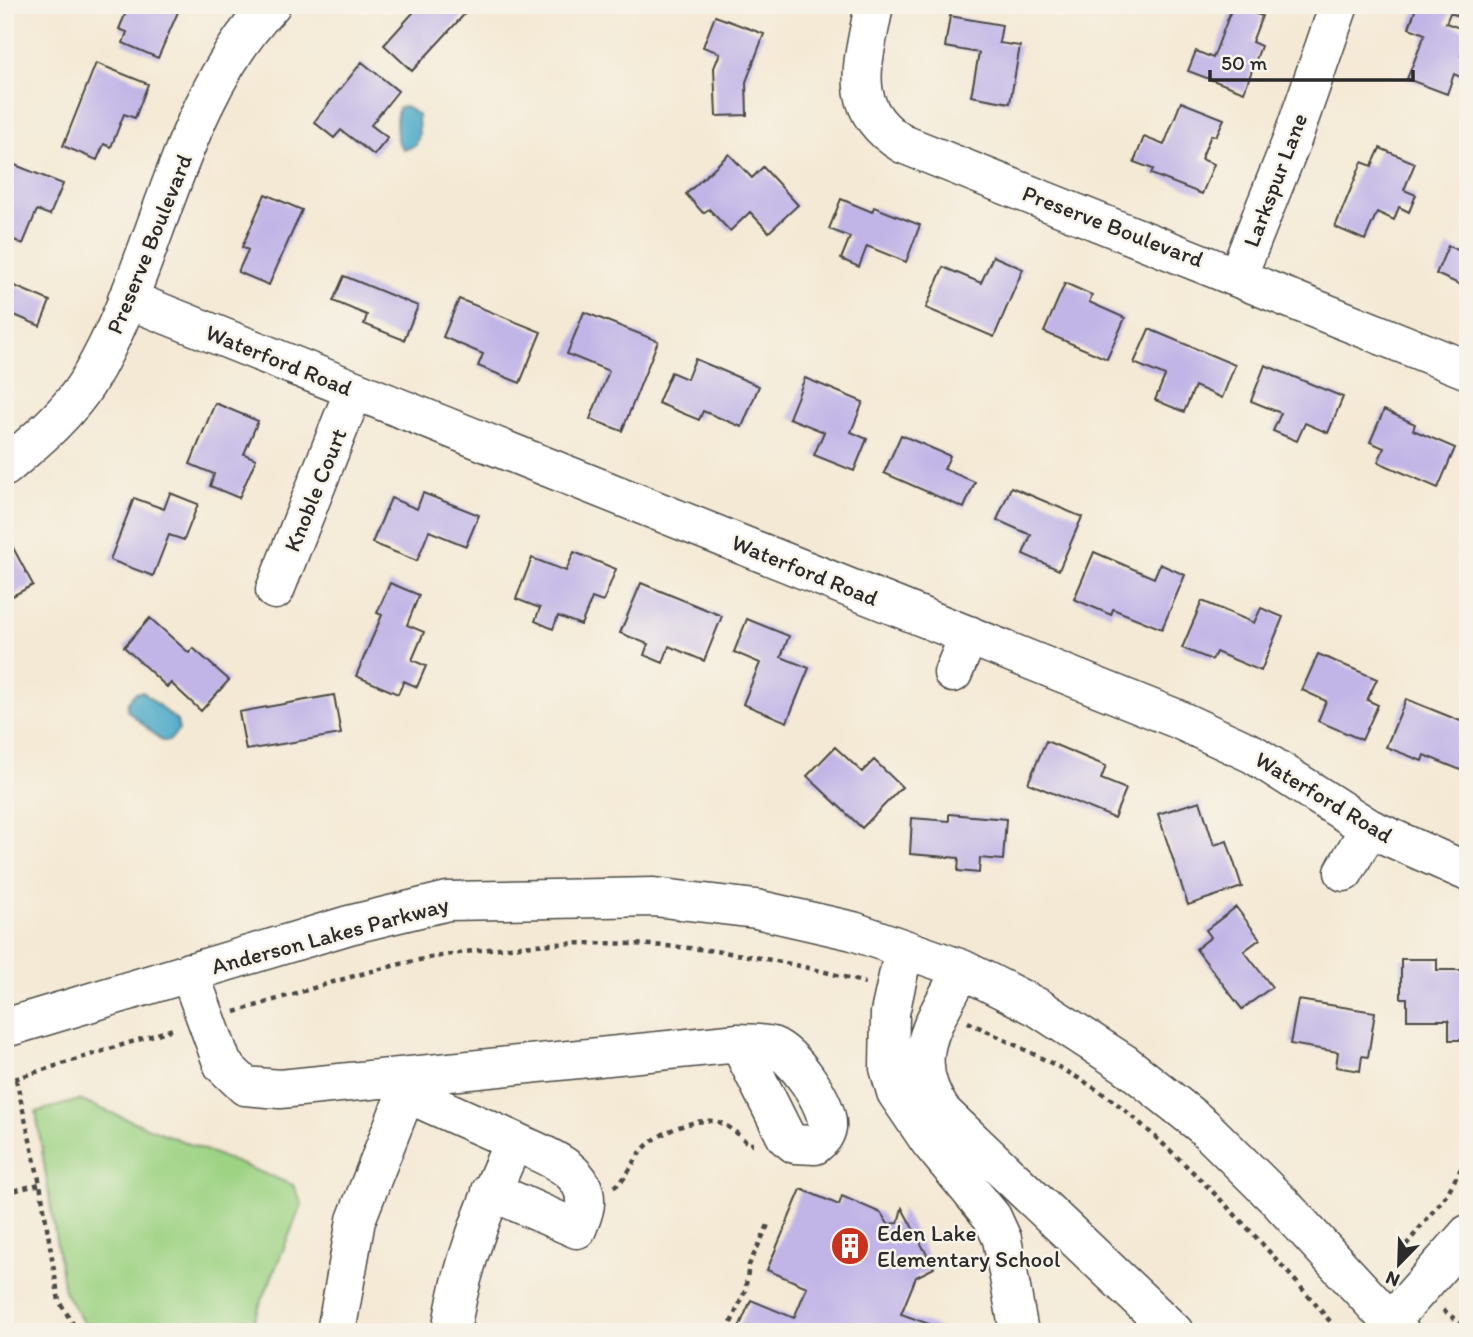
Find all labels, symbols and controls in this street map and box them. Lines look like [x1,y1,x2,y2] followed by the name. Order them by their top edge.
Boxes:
[1210,38,1414,82] scale bar
[1221,50,1268,75] text: 50 m
[1237,109,1313,251] street label: Larkspur Lane
[100,150,198,338] street label: Preserve Boulevard
[1019,179,1207,273] street label: Preserve Boulevard
[202,318,357,402] street label: Waterford Road
[278,424,353,556] street label: Knoble Court
[728,528,883,612] street label: Waterford Road
[1250,745,1398,849] street label: Waterford Road
[208,890,452,980] street label: Anderson Lakes Parkway
[877,1219,1061,1273] place label: Eden Lake Elementary School
[829,1225,871,1267] building icon: Eden Lake Elementary School
[1364,1228,1434,1298] north arrow
[1382,1266,1403,1292] text: N

